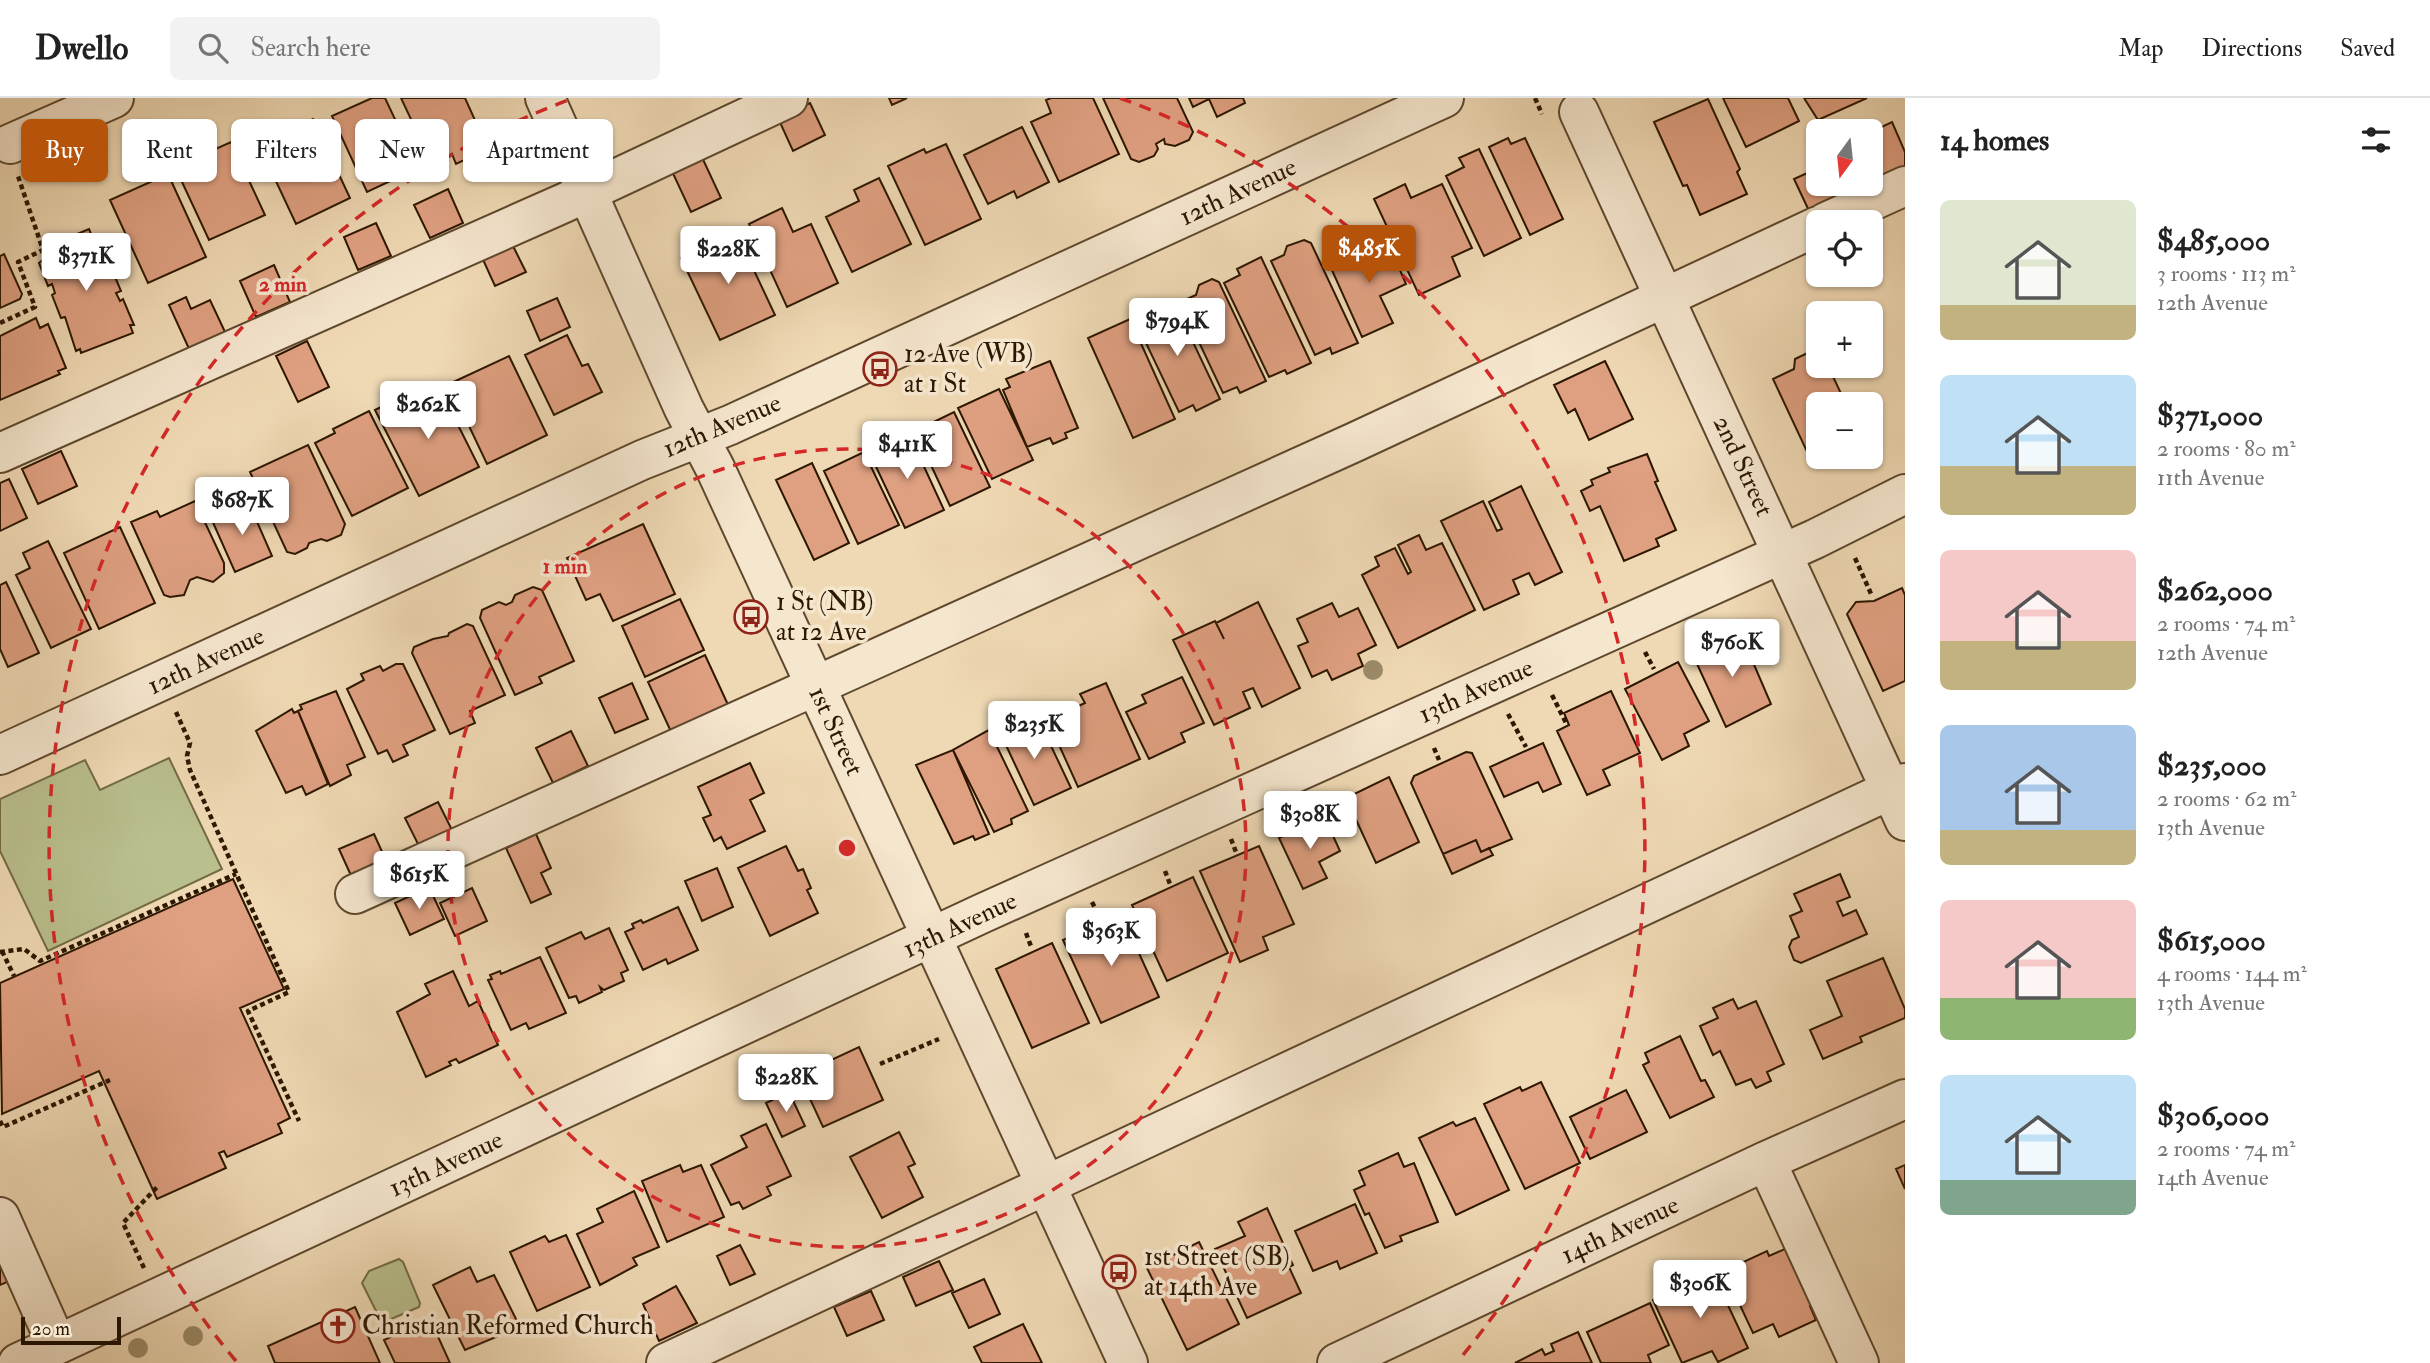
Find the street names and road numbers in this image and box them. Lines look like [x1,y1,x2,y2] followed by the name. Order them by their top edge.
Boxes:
[1174,151,1302,233] street label: 12th Avenue
[658,387,786,465] street label: 12th Avenue
[1706,411,1780,521] street label: 2nd Street
[142,620,270,702] street label: 12th Avenue
[1414,652,1538,730] street label: 13th Avenue
[801,681,871,781] street label: 1st Street
[898,885,1022,965] street label: 13th Avenue
[384,1124,508,1204] street label: 13th Avenue
[1556,1189,1684,1271] street label: 14th Avenue

